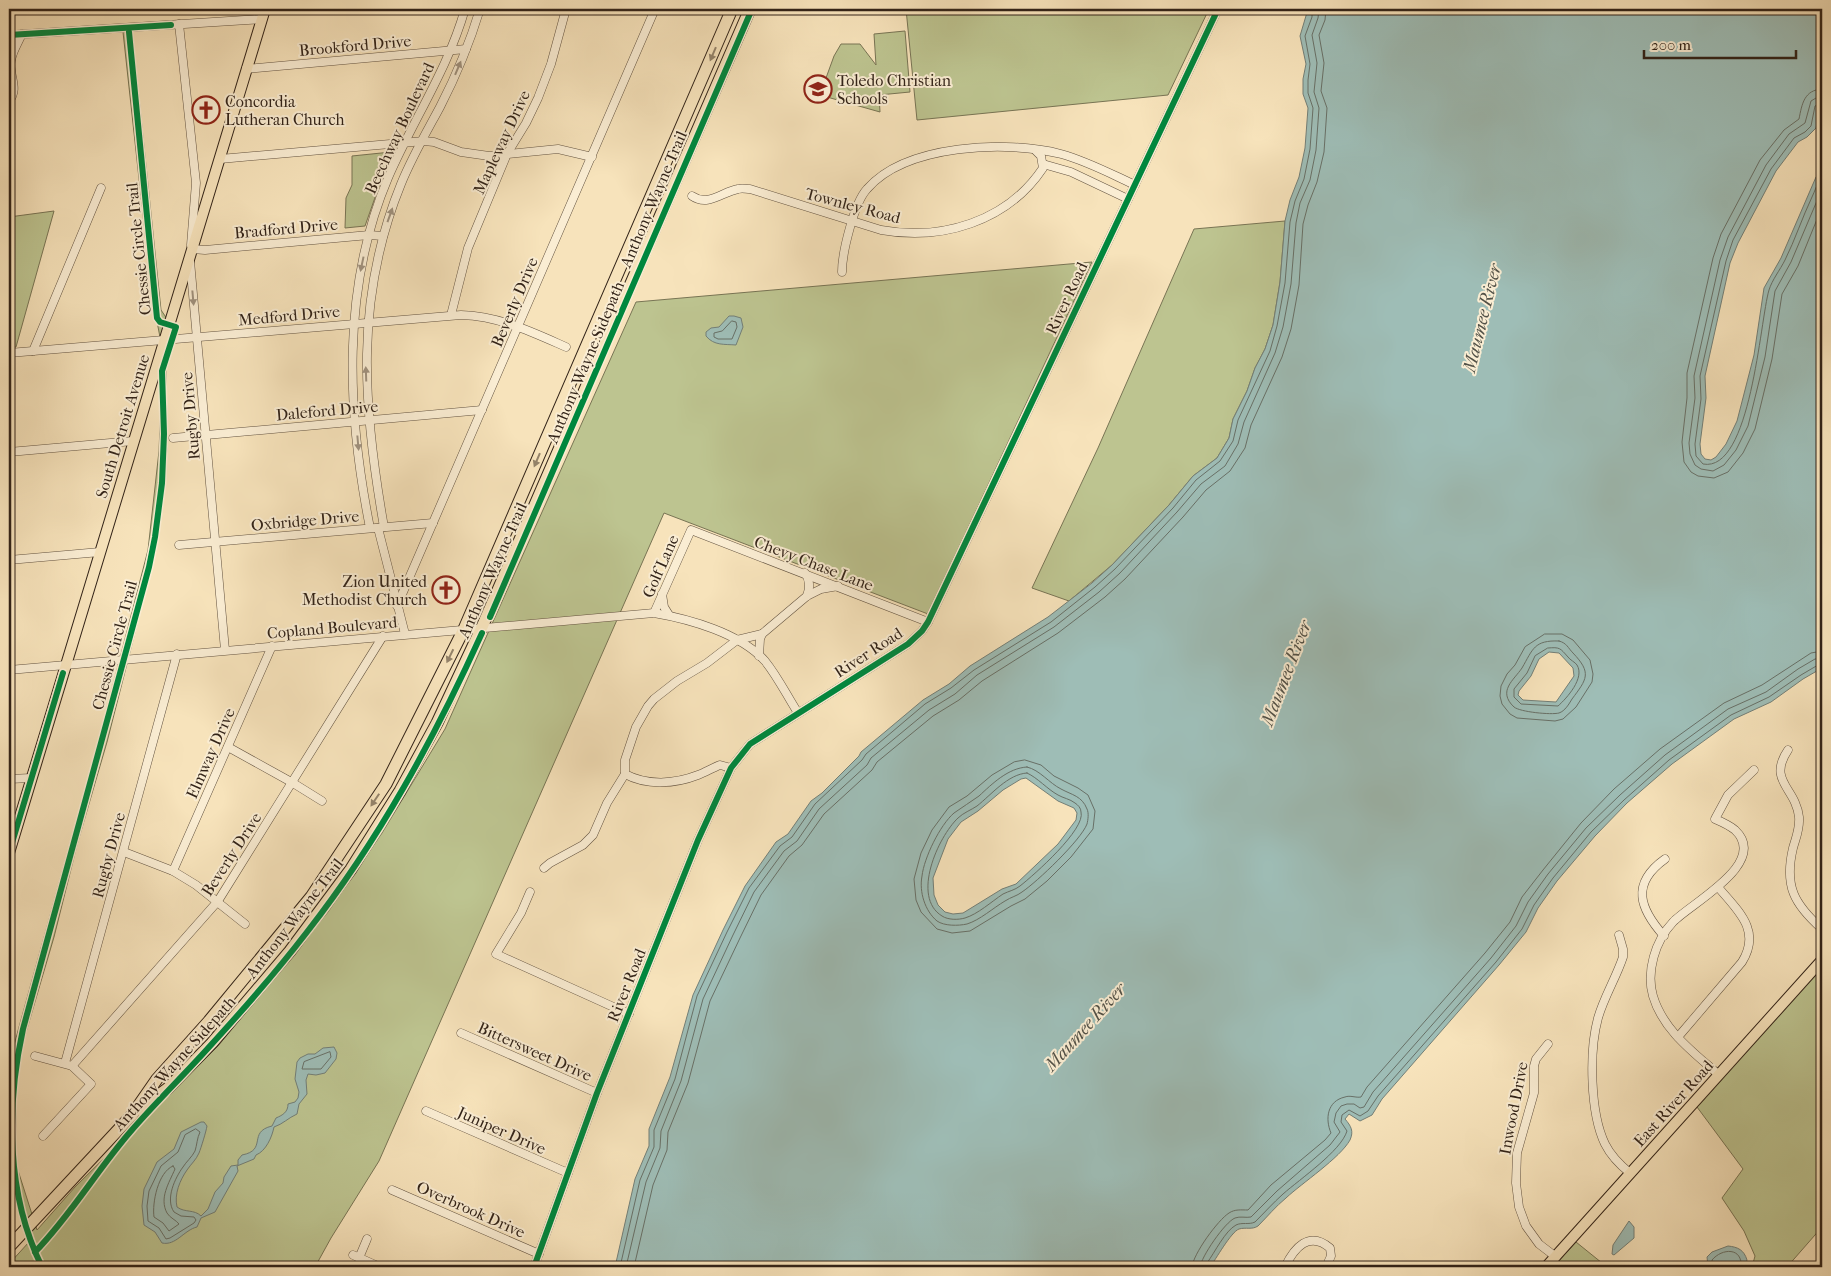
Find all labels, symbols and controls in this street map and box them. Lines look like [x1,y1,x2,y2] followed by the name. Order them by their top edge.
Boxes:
[1644,28,1796,60] scale bar
[298,31,412,60] street label: Brookford Drive
[1651,36,1691,54] text: 200 m
[708,46,716,61] one-way arrow
[361,59,438,197] street label: Beechway Boulevard
[455,61,463,75] one-way arrow
[837,71,952,108] place label: Toledo Christian Schools
[803,74,833,104] school or university icon: Toledo Christian Schools
[469,87,534,197] street label: Mapleway Drive
[225,92,344,129] place label: Concordia Lutheran Church
[191,95,221,125] church icon: Concordia Lutheran Church
[616,127,691,271] street label: Anthony Wayne Trail
[122,181,155,316] street label: Chessie Circle Trail
[803,184,903,227] street label: Townley Road
[386,207,394,222] one-way arrow
[233,214,339,243] street label: Bradford Drive
[487,254,542,350] street label: Beverly Drive
[357,256,365,272] one-way arrow
[1041,259,1092,337] street label: River Road
[1458,260,1507,376] water label: Maumee River
[542,278,628,447] street label: Anthony Wayne Sidepath
[189,290,197,306] one-way arrow
[237,302,341,329] street label: Medford Drive
[92,352,153,500] street label: South Detroit Avenue
[362,366,370,382] one-way arrow
[177,371,204,461] street label: Rugby Drive
[275,397,379,424] street label: Daleford Drive
[354,435,362,451] one-way arrow
[533,453,541,467] one-way arrow
[454,499,531,642] street label: Anthony Wayne Trail
[250,506,360,535] street label: Oxbridge Drive
[638,532,683,601] street label: Golf Lane
[752,532,876,595] street label: Chevy Chase Lane
[302,572,427,609] place label: Zion United Methodist Church
[431,575,461,605] church icon: Zion United Methodist Church
[88,578,141,712] street label: Chessie Circle Trail
[266,612,398,643] street label: Copland Boulevard
[1256,616,1317,731] water label: Maumee River
[831,623,906,681] street label: River Road
[446,649,454,664] one-way arrow
[182,705,239,801] street label: Elmway Drive
[370,794,380,807] one-way arrow
[197,809,265,900] street label: Beverly Drive
[88,810,129,900] street label: Rugby Drive
[241,854,347,983] street label: Anthony Wayne Trail
[603,945,650,1025] street label: River Road
[1039,978,1132,1077] water label: Maumee River
[108,992,240,1135] street label: Anthony Wayne Sidepath
[475,1018,595,1085] street label: Bittersweet Drive
[1630,1056,1717,1150] street label: East River Road
[1495,1060,1532,1156] street label: Inwood Drive
[453,1102,549,1158] street label: Juniper Drive
[414,1177,528,1242] street label: Overbrook Drive

